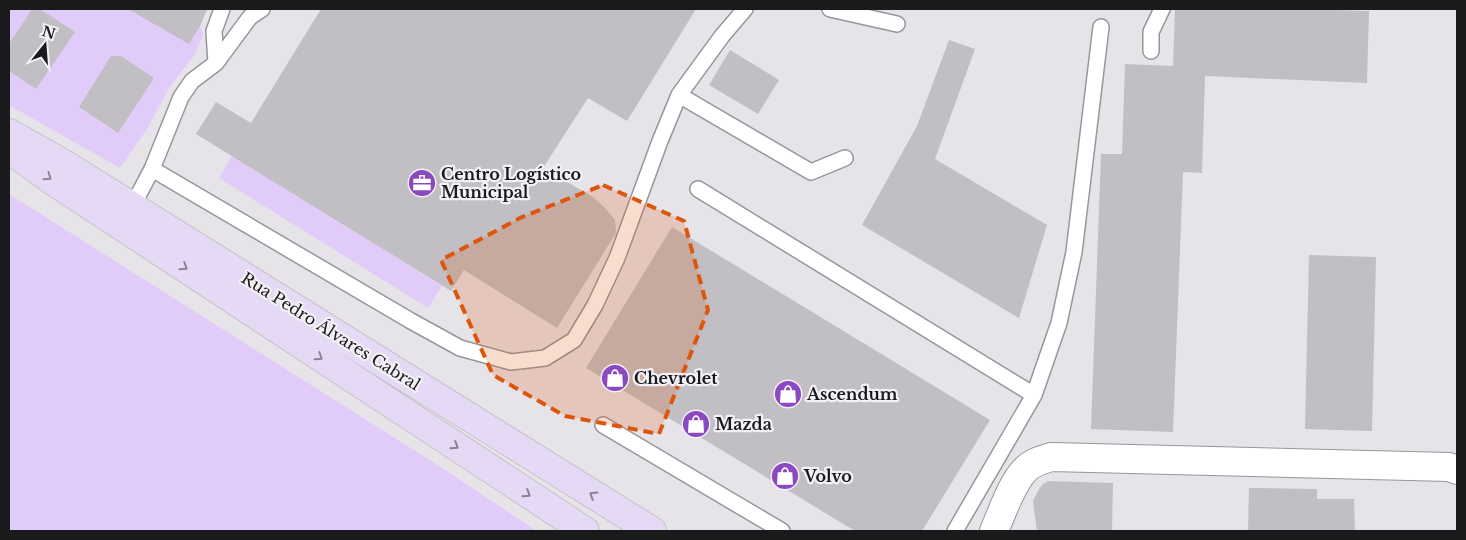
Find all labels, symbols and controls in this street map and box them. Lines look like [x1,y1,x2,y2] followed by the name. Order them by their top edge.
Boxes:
[20,20,70,70] north arrow
[40,22,58,43] text: N
[441,164,581,202] place label: Centro Logístico Municipal
[407,168,437,198] office icon: Centro Logístico Municipal
[42,171,52,180] one-way arrow
[178,261,187,270] one-way arrow
[238,268,424,394] street label: Rua Pedro Álvares Cabral
[314,350,323,360] one-way arrow
[600,363,630,393] shop icon: Chevrolet
[634,368,718,388] place label: Chevrolet
[773,379,803,409] shop icon: Ascendum
[806,384,898,404] place label: Ascendum
[681,409,711,439] shop icon: Mazda
[715,414,772,434] place label: Mazda
[449,440,459,449] one-way arrow
[770,461,800,491] shop icon: Volvo
[803,466,852,486] place label: Volvo
[522,487,531,497] one-way arrow
[590,492,599,501] one-way arrow

